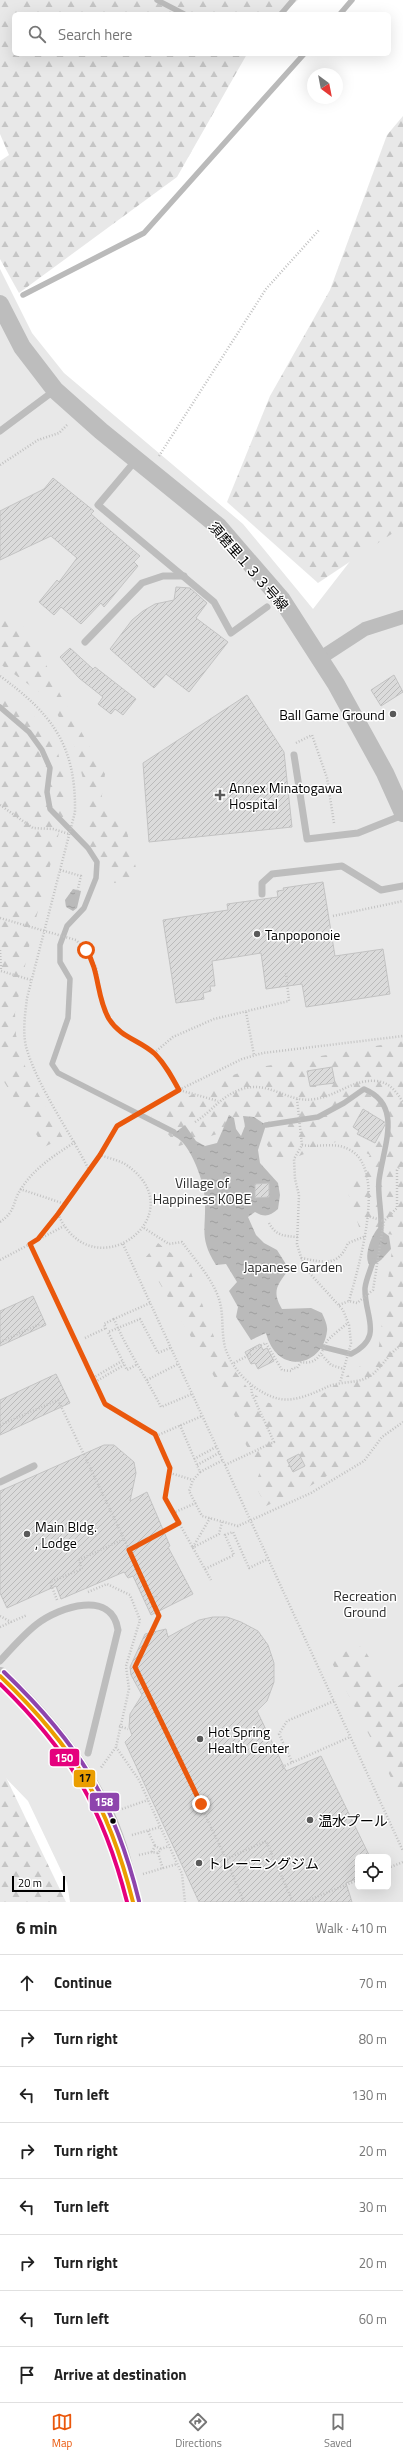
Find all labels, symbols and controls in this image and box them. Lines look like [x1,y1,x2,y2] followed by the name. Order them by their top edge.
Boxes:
[12,12,391,56] search box
[26,23,48,45] icon: search
[58,23,132,46] text: Search here
[307,68,343,104] north arrow
[204,517,294,615] street label: 須磨里１３３号線
[279,704,385,725] place label: Ball Game Ground
[388,709,398,719] marker: Ball Game Ground
[229,777,342,814] place label: Annex Minatogawa Hospital
[214,789,226,801] marker: Annex Minatogawa Hospital
[265,924,340,945] place label: Tanpoponoie
[252,929,262,939] marker: Tanpoponoie
[77,941,95,959] route start
[153,1172,251,1209] park label: Village of Happiness KOBE
[244,1256,343,1277] park label: Japanese Garden
[35,1516,97,1553] place label: Main Bldg. , Lodge
[22,1529,32,1539] marker: Main Bldg. , Lodge
[333,1585,397,1622] park label: Recreation Ground
[208,1721,289,1758] place label: Hot Spring Health Center
[195,1734,205,1744] marker: Hot Spring Health Center
[49,1748,80,1767] line badge: 150
[55,1750,73,1766] text: 150
[73,1769,96,1788] line badge: 17
[79,1770,91,1786] text: 17
[89,1792,120,1812] line badge: 158
[95,1794,113,1810] text: 158
[192,1795,210,1813] route end
[318,1810,388,1831] place label: 温水プール
[305,1815,315,1825] marker: 温水プール
[108,1816,118,1826] unlabelled marker
[207,1853,319,1874] place label: トレーニングジム
[355,1854,391,1890] map controls
[355,1854,391,1890] button: locate
[194,1858,204,1868] marker: トレーニングジム
[12,1874,65,1893] scale bar
[18,1875,42,1891] text: 20 m
[16,1915,57,1941] text: 6 min
[316,1918,387,1938] text: Walk · 410 m
[54,1971,112,1994] text: Continue
[16,1972,38,1994] icon: ahead
[359,1973,387,1993] text: 70 m
[54,2027,118,2050] text: Turn right
[16,2028,38,2050] icon: right
[359,2029,387,2049] text: 80 m
[54,2083,109,2106] text: Turn left
[16,2084,38,2106] icon: left
[351,2085,387,2105] text: 130 m
[54,2139,118,2162] text: Turn right
[16,2140,38,2162] icon: right
[359,2141,387,2161] text: 20 m
[54,2195,109,2218] text: Turn left
[16,2196,38,2218] icon: left
[359,2197,387,2217] text: 30 m
[54,2251,118,2274] text: Turn right
[16,2252,38,2274] icon: right
[359,2253,387,2273] text: 20 m
[54,2307,109,2330] text: Turn left
[16,2308,38,2330] icon: left
[359,2309,387,2329] text: 60 m
[54,2363,187,2386] text: Arrive at destination
[16,2364,38,2386] icon: arrive
[51,2411,73,2451] tab: Map
[175,2411,222,2451] tab: Directions
[324,2411,352,2451] tab: Saved

